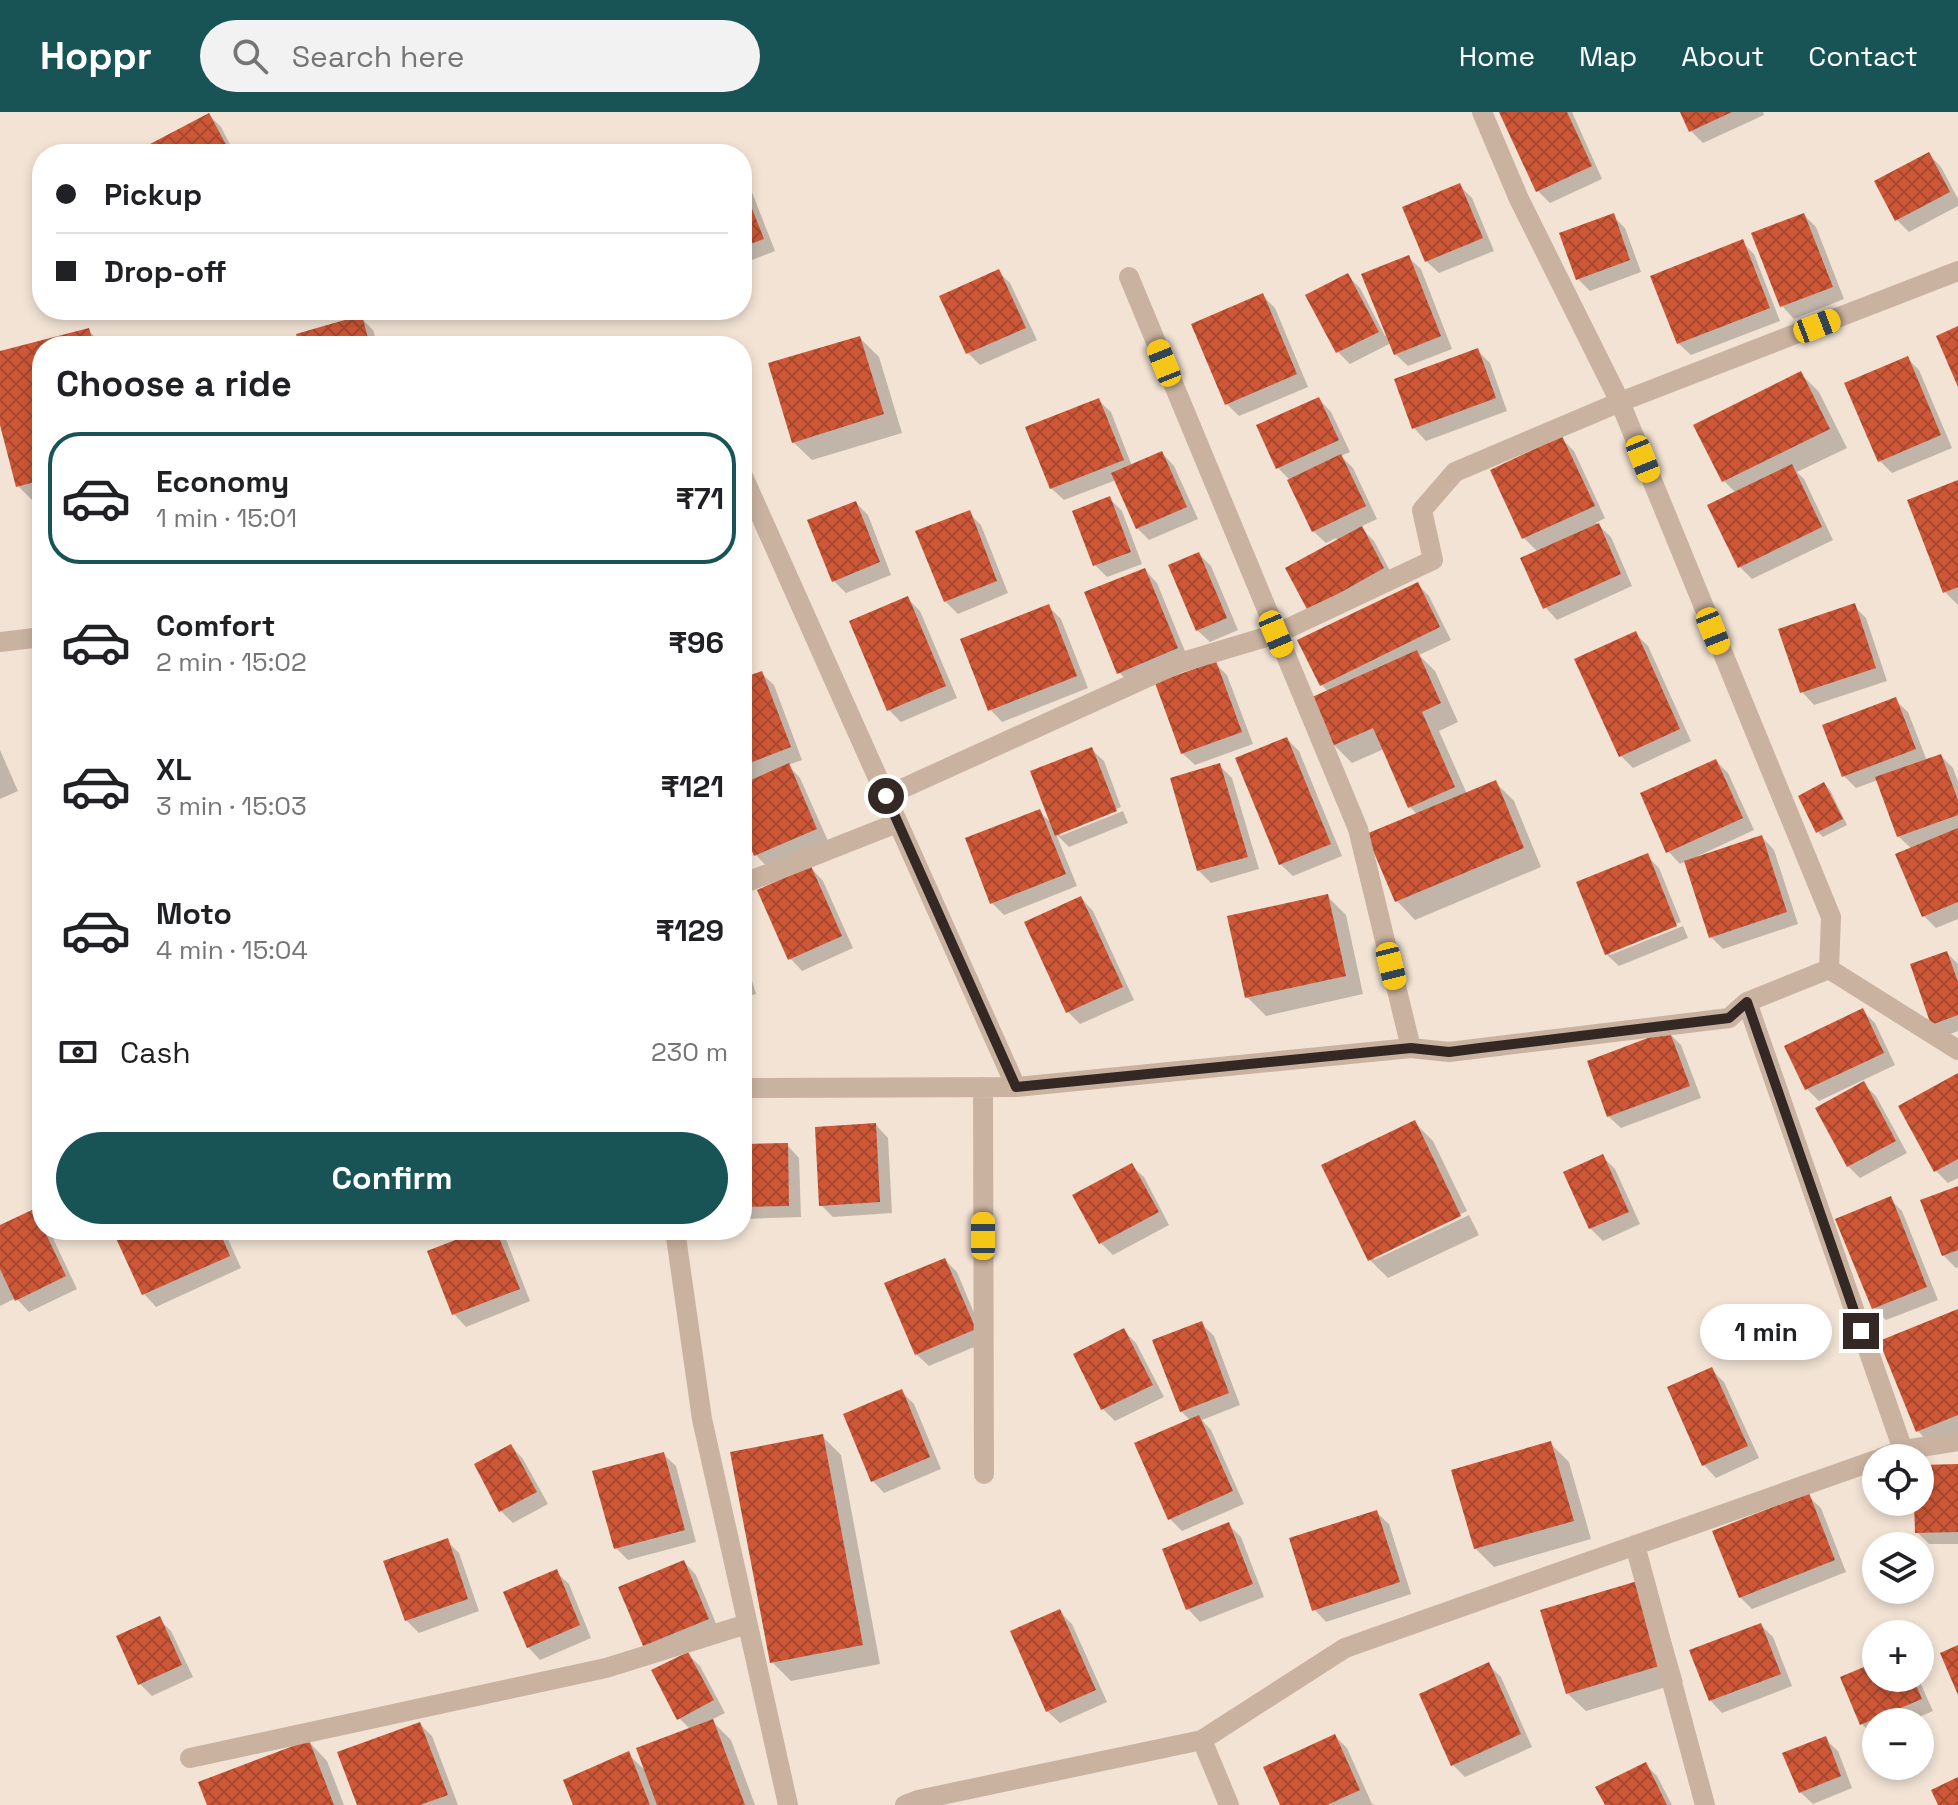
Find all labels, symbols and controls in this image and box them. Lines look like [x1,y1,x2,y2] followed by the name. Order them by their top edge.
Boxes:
[200,20,760,92] search box
[40,32,152,80] text: Hoppr
[228,34,272,78] icon: search
[292,37,465,76] text: Search here
[1459,38,1535,74] text: Home
[1579,38,1637,74] text: Map
[1681,38,1764,74] text: About
[1808,38,1918,74] text: Contact
[104,175,202,214] text: Pickup
[104,252,227,291] text: Drop-off
[1790,306,1844,346] car
[1144,336,1184,390] car
[56,361,292,407] text: Choose a ride
[1623,432,1663,486] car
[60,462,132,534] icon: car
[156,462,289,501] text: Economy
[675,479,724,518] text: ₹71
[156,501,297,535] text: 1 min · 15:01
[1693,604,1733,658] car
[60,606,132,678] icon: car
[156,606,275,645] text: Comfort
[1256,607,1296,661] car
[668,623,724,662] text: ₹96
[156,645,307,679] text: 2 min · 15:02
[60,750,132,822] icon: car
[156,750,192,789] text: XL
[660,767,724,806] text: ₹121
[868,778,904,814] route start
[156,789,307,823] text: 3 min · 15:03
[60,894,132,966] icon: car
[156,894,232,933] text: Moto
[656,911,724,950] text: ₹129
[156,933,308,967] text: 4 min · 15:04
[1374,940,1408,992] car
[56,1030,100,1074] icon: cash
[120,1033,191,1072] text: Cash
[651,1035,728,1069] text: 230 m
[56,1132,728,1224] button: Confirm
[971,1212,995,1260] car
[1701,1303,1833,1359] callout: 1 min
[1843,1313,1879,1349] route end
[1734,1315,1798,1349] text: 1 min
[1862,1444,1934,1780] map controls
[1862,1444,1934,1516] button: locate
[1862,1532,1934,1604] button: layers
[1862,1620,1934,1692] button: +
[1862,1708,1934,1780] button: −

